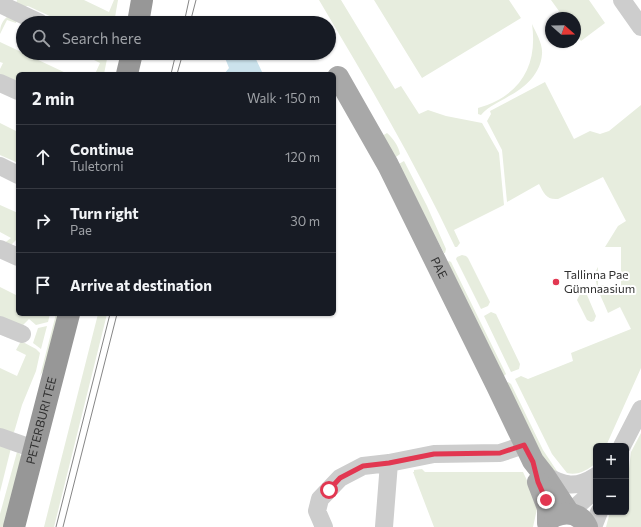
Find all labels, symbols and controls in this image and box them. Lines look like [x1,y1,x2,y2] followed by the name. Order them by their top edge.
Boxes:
[545,12,581,48] north arrow
[16,16,336,60] search box
[30,27,52,49] icon: search
[62,29,141,47] text: Search here
[32,88,74,109] text: 2 min
[247,90,320,106] text: Walk · 150 m
[70,140,134,158] text: Continue
[32,146,54,168] icon: ahead
[285,149,320,165] text: 120 m
[70,158,124,174] text: Tuletorni
[70,204,139,222] text: Turn right
[32,210,54,232] icon: right
[290,213,320,229] text: 30 m
[70,222,92,238] text: Pae
[428,254,451,281] street label: PAE
[564,267,635,295] place label: Tallinna Pae Gümnaasium
[32,274,54,296] icon: arrive
[70,276,212,294] text: Arrive at destination
[551,277,561,287] marker: Tallinna Pae Gümnaasium
[23,375,59,465] street label: PETERBURI TEE
[593,443,629,515] map controls
[593,443,629,479] button: +
[593,479,629,515] button: −
[320,481,338,499] route start
[537,491,555,509] route end

